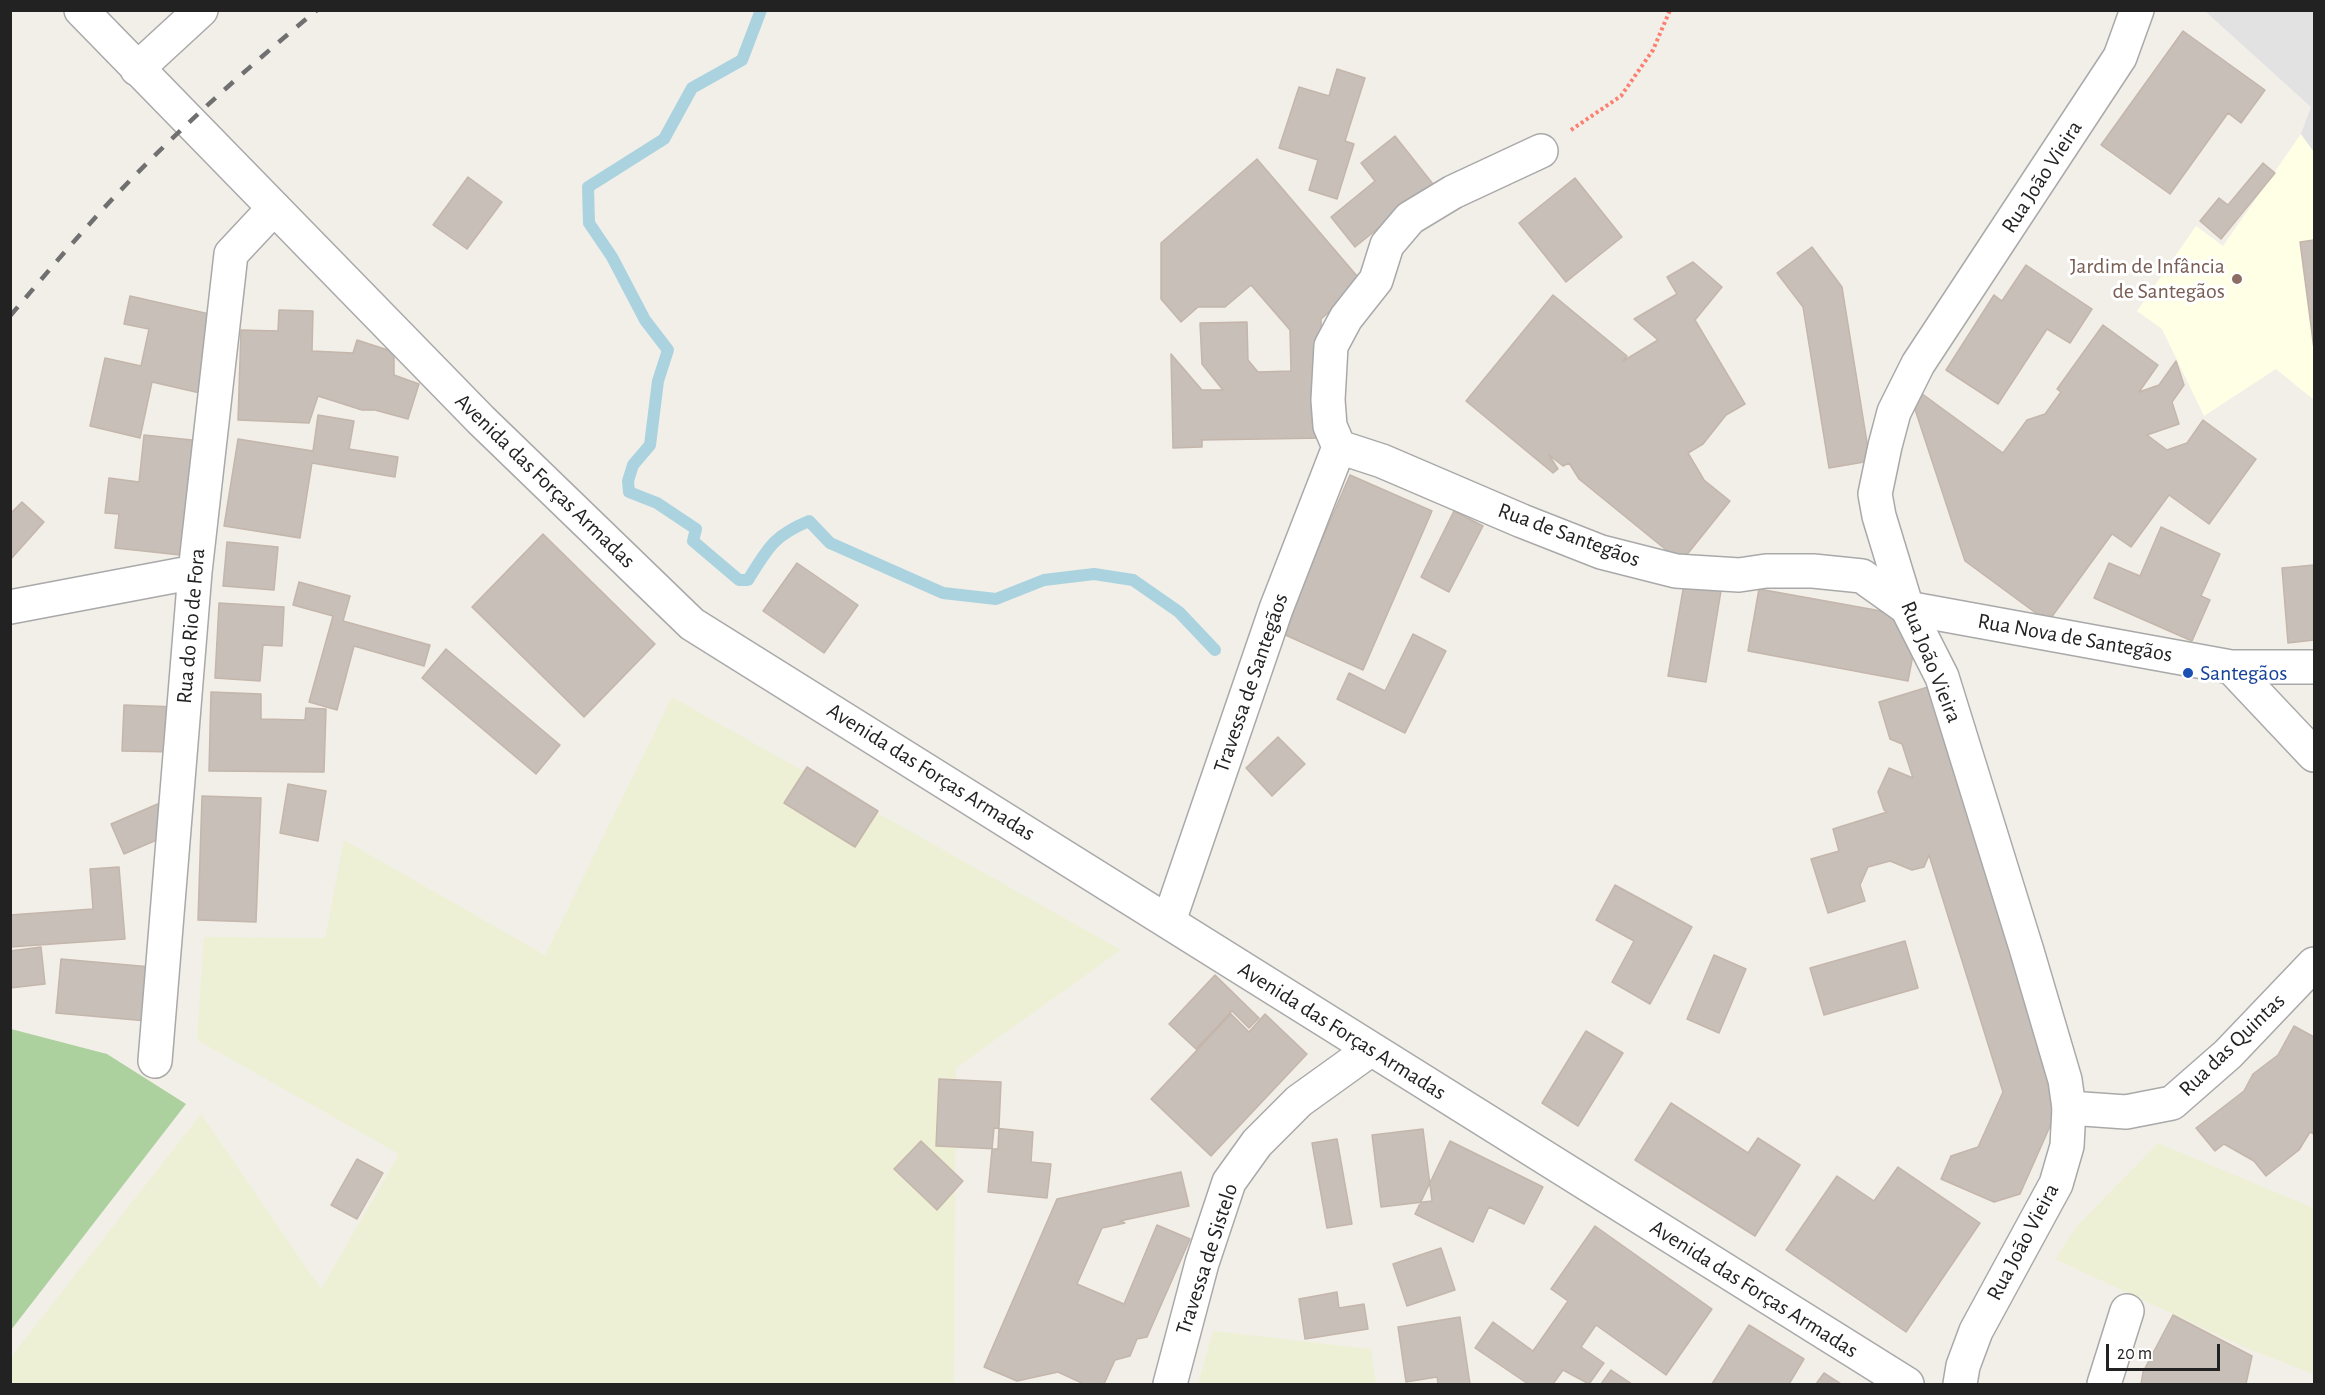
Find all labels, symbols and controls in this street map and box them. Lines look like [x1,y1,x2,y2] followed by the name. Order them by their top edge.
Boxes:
[1996,116,2088,238] street label: Rua João Vieira
[2070,253,2225,304] place label: Jardim de Infância de Santegãos
[2230,272,2244,286] marker: Jardim de Infância de Santegãos
[449,388,641,574] street label: Avenida das Forças Armadas
[1494,497,1644,573] street label: Rua de Santegãos
[171,547,211,705] street label: Rua do Rio de Fora
[1208,590,1294,776] street label: Travessa de Santegãos
[1895,597,1967,727] street label: Rua João Vieira
[1976,608,2174,668] street label: Rua Nova de Santegãos
[2200,660,2287,686] place label: Santegãos
[2181,666,2195,680] marker: Santegãos
[822,697,1040,847] street label: Avenida das Forças Armadas
[1233,956,1451,1106] street label: Avenida das Forças Armadas
[2173,988,2291,1102] street label: Rua das Quintas
[1981,1179,2065,1305] street label: Rua João Vieira
[1170,1180,1244,1338] street label: Travessa de Sistelo
[1645,1214,1863,1364] street label: Avenida das Forças Armadas
[2109,1332,2223,1370] scale bar
[2117,1345,2152,1363] text: 20 m

